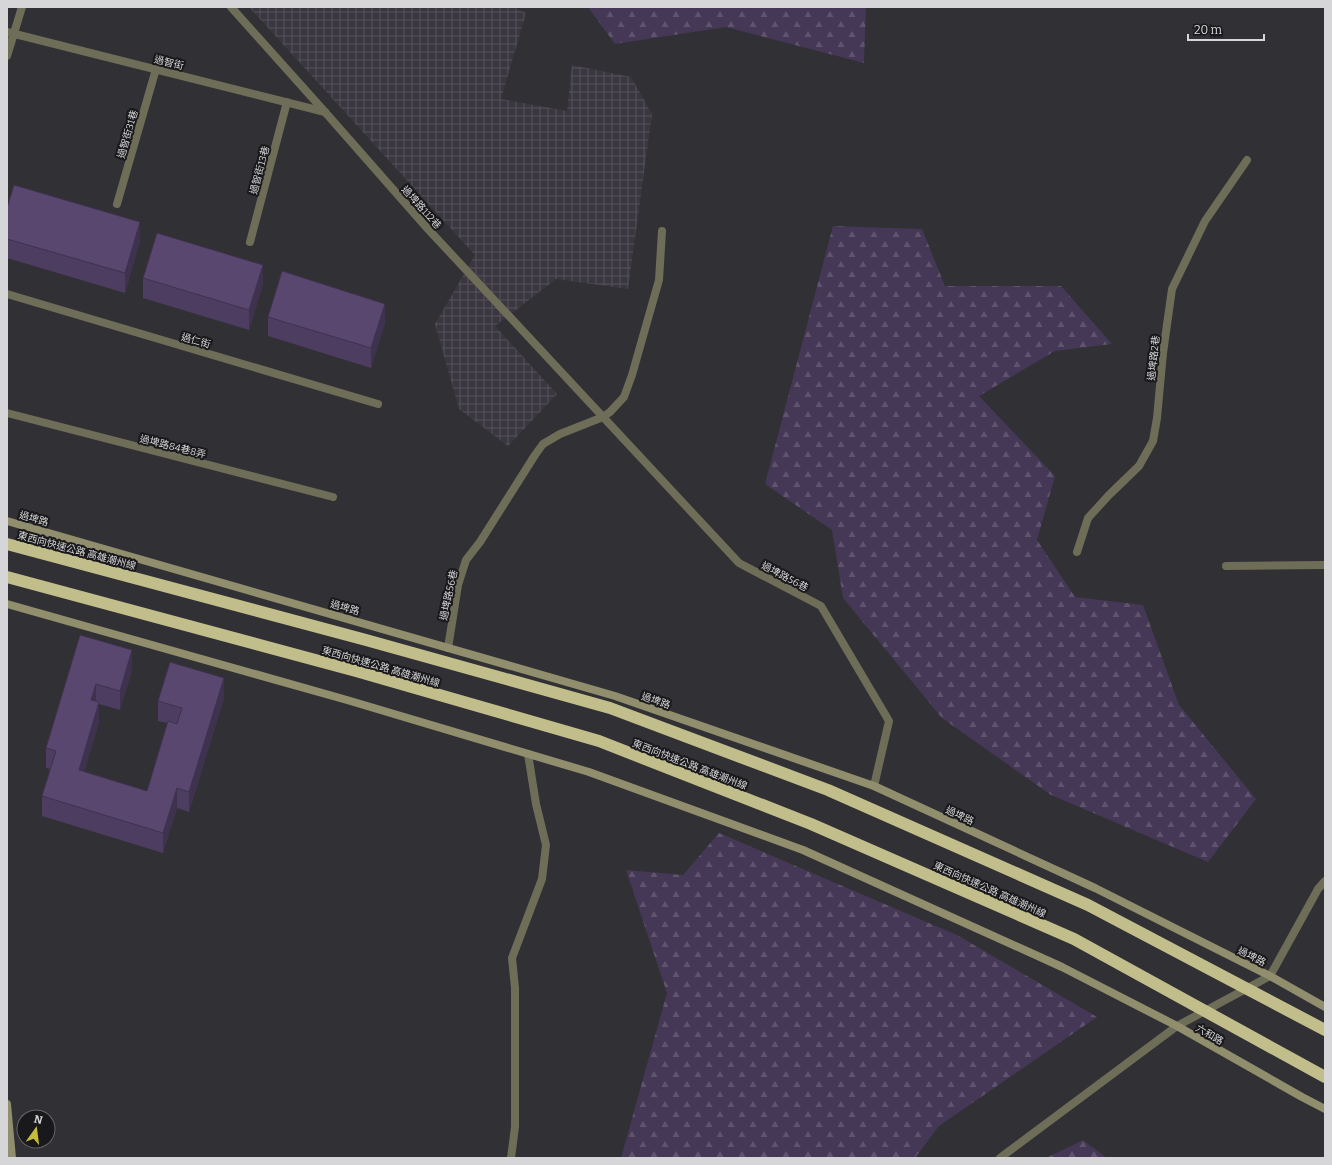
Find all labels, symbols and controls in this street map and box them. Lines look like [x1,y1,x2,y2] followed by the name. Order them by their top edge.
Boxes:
[1188,16,1264,42] scale bar
[1194,23,1223,37] text: 20 m
[153,54,185,72] street label: 過智街
[115,109,141,160] street label: 過智街31巷
[248,145,272,196] street label: 過智街13巷
[399,184,444,232] street label: 過埤路112巷
[180,331,212,351] street label: 過仁街
[1146,335,1162,381] street label: 過埤路2巷
[138,433,207,461] street label: 過埤路84巷8弄
[18,509,50,529] street label: 過埤路
[16,529,137,573] street label: 東西向快速公路 高雄潮州線
[759,560,810,594] street label: 過埤路56巷
[438,569,460,622] street label: 過埤路56巷
[329,598,361,618] street label: 過埤路
[320,644,441,690] street label: 東西向快速公路 高雄潮州線
[640,690,672,712] street label: 過埤路
[631,737,749,792] street label: 東西向快速公路 高雄潮州線
[943,804,976,828] street label: 過埤路
[931,860,1048,920] street label: 東西向快速公路 高雄潮州線
[1235,945,1268,969] street label: 過埤路
[1194,1022,1225,1048] street label: 六和路
[16,1109,56,1149] north arrow
[33,1112,44,1127] text: N

